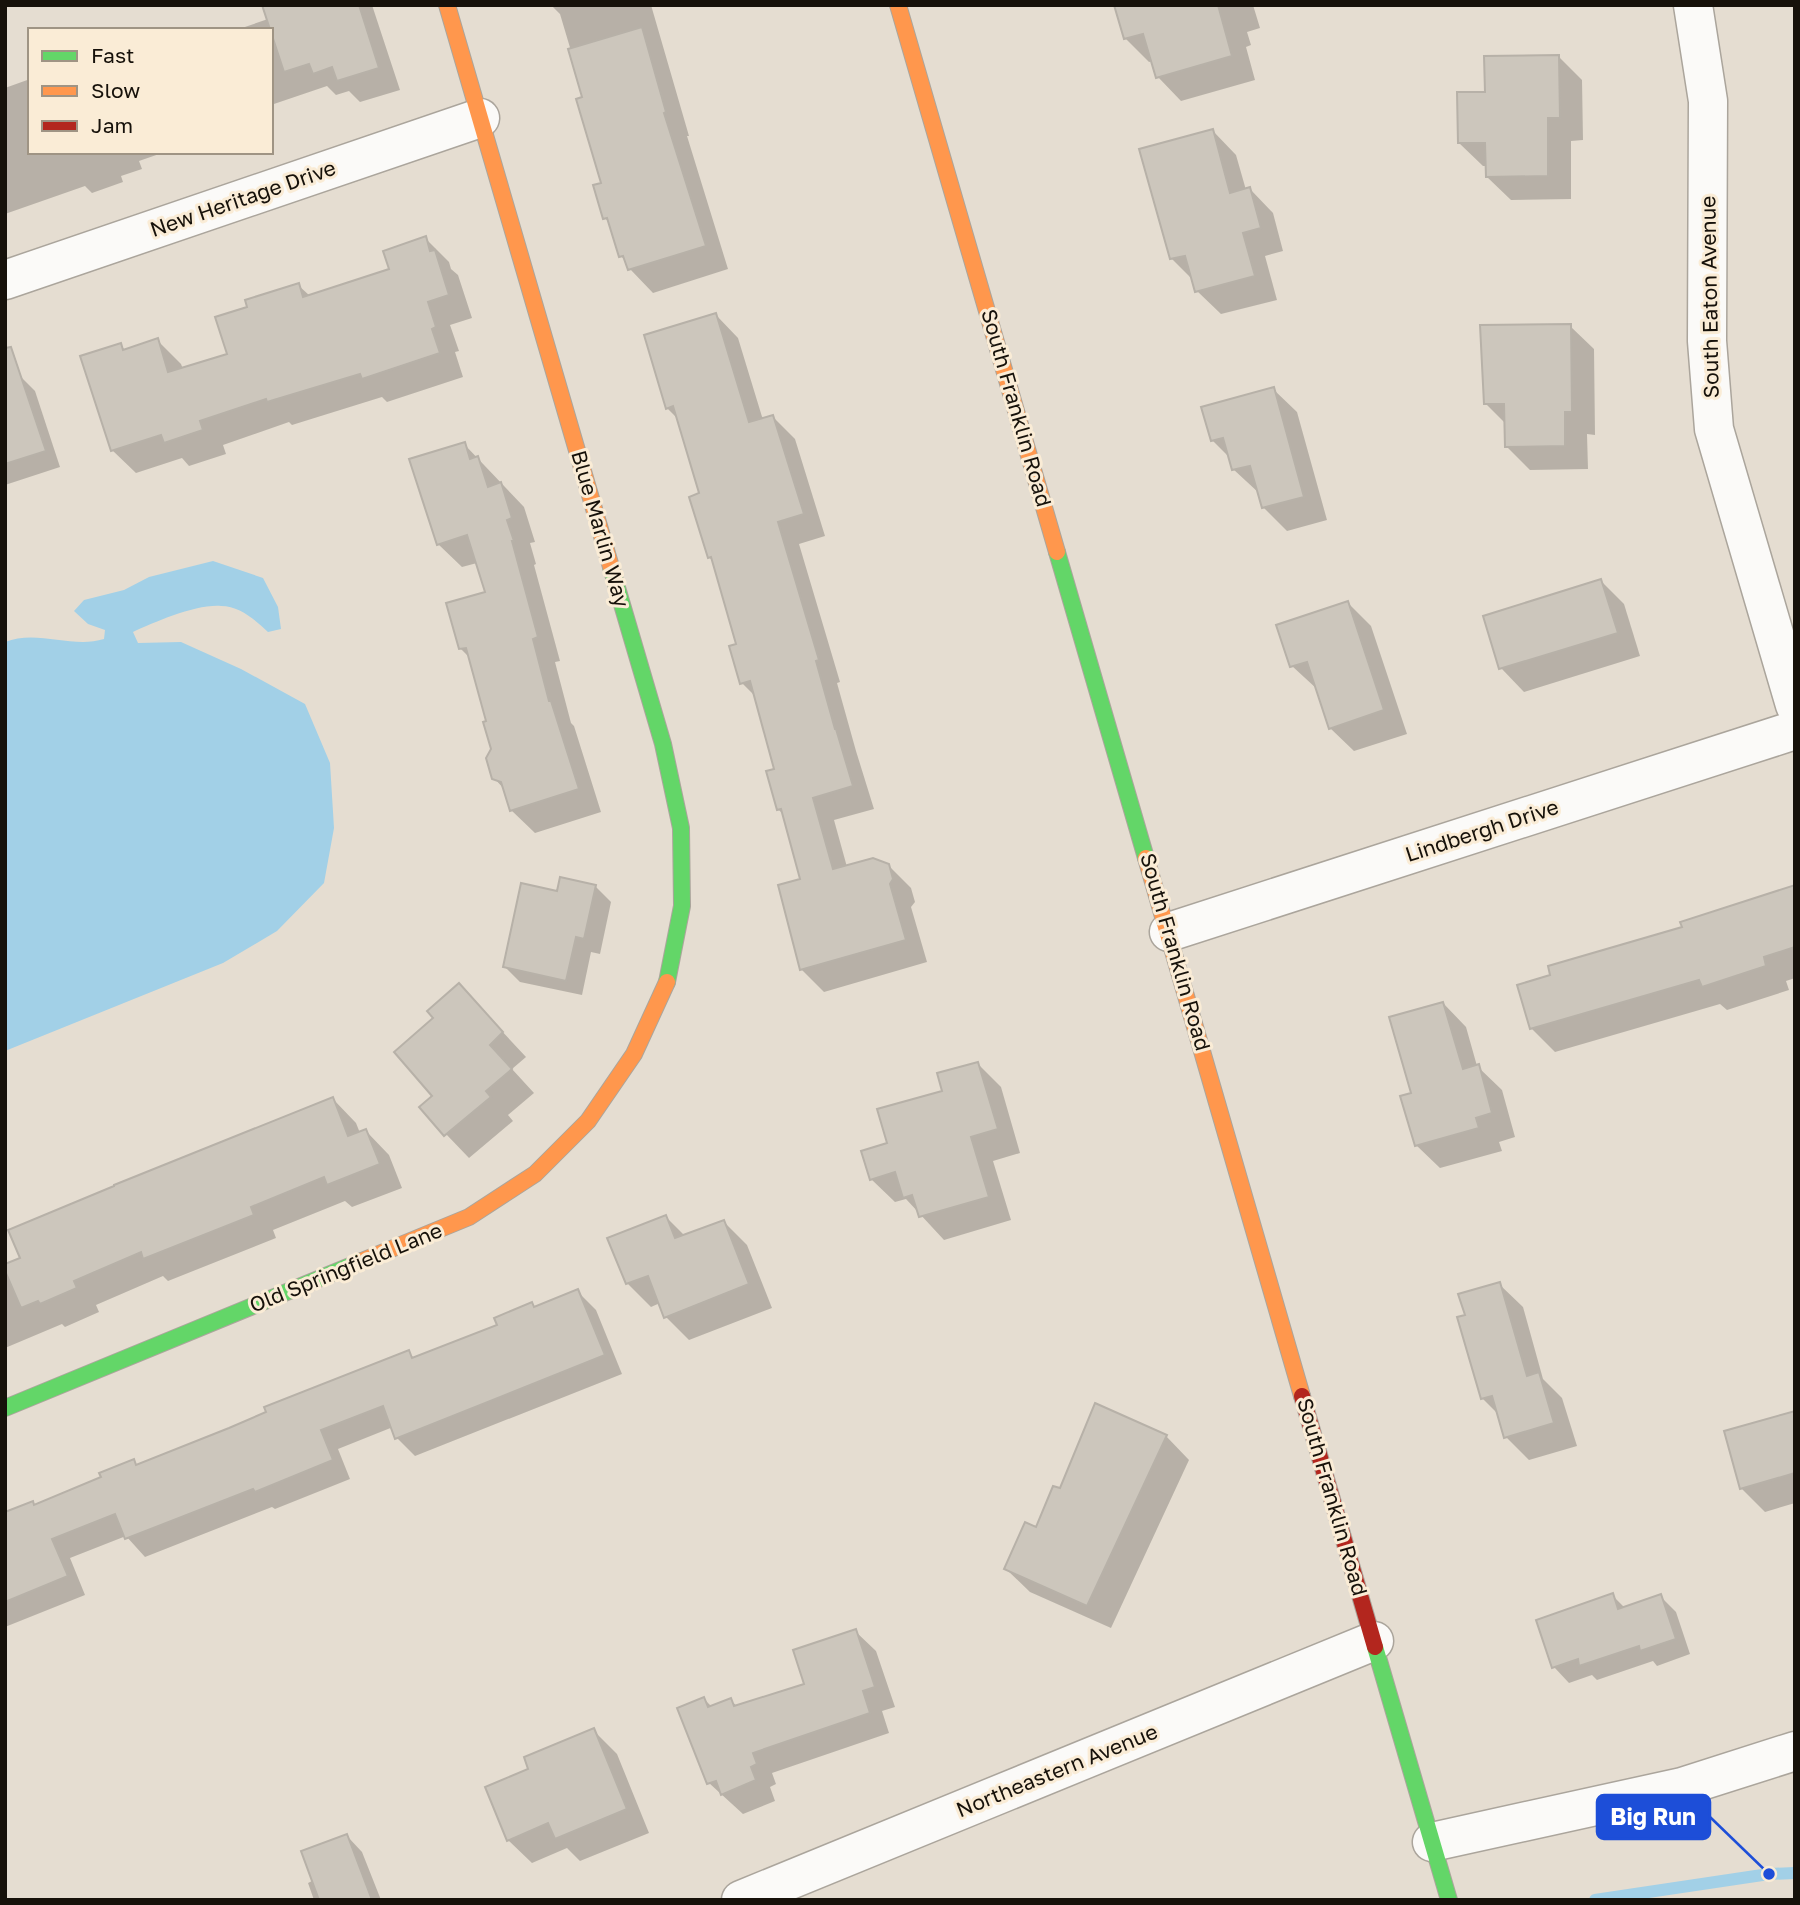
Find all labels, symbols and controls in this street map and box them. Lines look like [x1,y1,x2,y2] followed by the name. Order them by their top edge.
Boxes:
[28,28,273,154] legend
[91,42,134,68] text: Fast
[91,77,140,103] text: Slow
[91,112,133,138] text: Jam
[146,154,339,242] street label: New Heritage Drive
[1694,195,1724,399] street label: South Eaton Avenue
[976,306,1058,510] street label: South Franklin Road
[566,447,636,610] street label: Blue Marlin Way
[1402,793,1562,867] street label: Lindbergh Drive
[1135,850,1217,1054] street label: South Franklin Road
[245,1217,446,1318] street label: Old Springfield Lane
[1292,1395,1374,1599] street label: South Franklin Road
[952,1718,1161,1822] street label: Northeastern Avenue
[1597,1795,1710,1839] callout: Big Run
[1610,1802,1696,1830] text: Big Run

